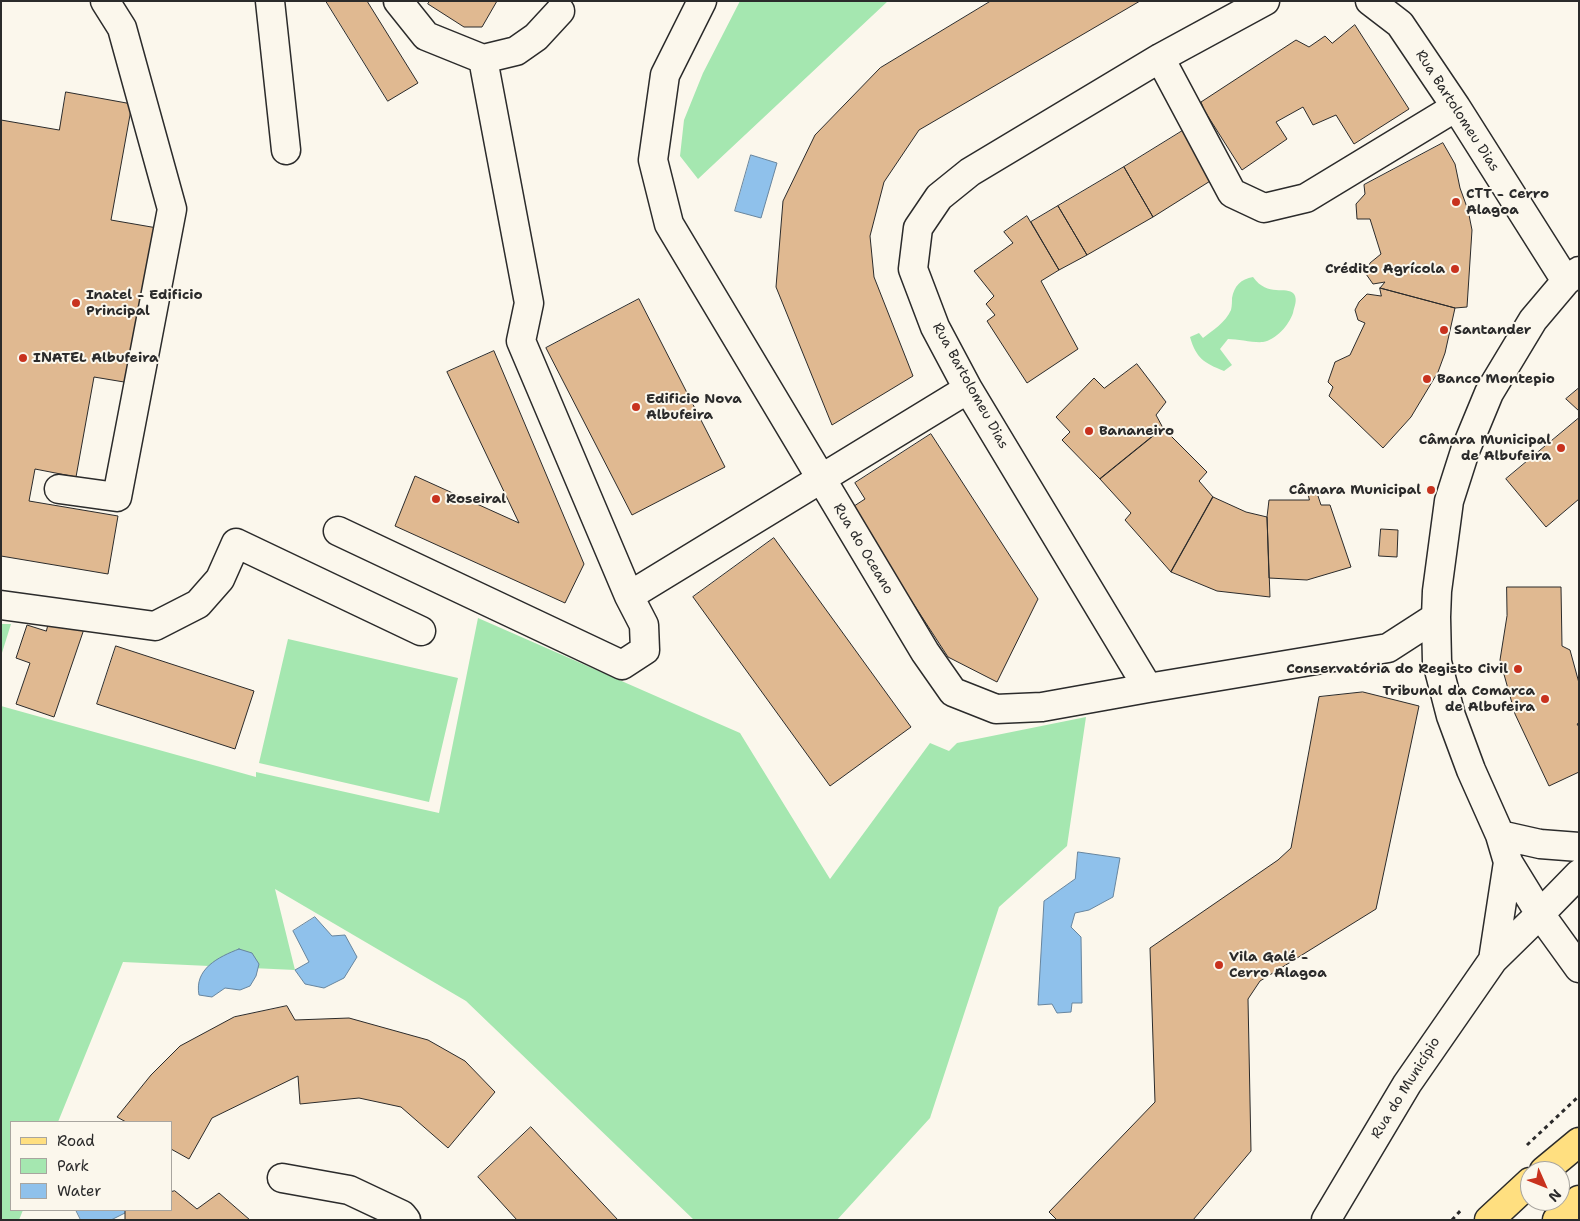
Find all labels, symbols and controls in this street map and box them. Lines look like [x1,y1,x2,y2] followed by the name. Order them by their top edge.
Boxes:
[1411,47,1503,175] street label: Rua Bartolomeu Dias
[1466,186,1549,218] place label: CTT - Cerro Alagoa
[1450,196,1462,208] marker: CTT - Cerro Alagoa
[1325,261,1445,277] place label: Crédito Agrícola
[1449,263,1461,275] marker: Crédito Agrícola
[86,287,203,320] place label: Inatel - Edificio Principal
[70,297,82,309] marker: Inatel - Edificio Principal
[928,320,1012,452] street label: Rua Bartolomeu Dias
[1454,322,1531,338] place label: Santander
[1438,324,1450,336] marker: Santander
[33,350,159,366] place label: INATEL Albufeira
[17,352,29,364] marker: INATEL Albufeira
[1437,371,1555,387] place label: Banco Montepio
[1421,373,1433,385] marker: Banco Montepio
[646,391,742,424] place label: Edificio Nova Albufeira
[630,401,642,413] marker: Edificio Nova Albufeira
[1099,423,1174,439] place label: Bananeiro
[1083,425,1095,437] marker: Bananeiro
[1419,432,1551,464] place label: Câmara Municipal de Albufeira
[1555,442,1567,454] marker: Câmara Municipal de Albufeira
[1289,482,1421,498] place label: Câmara Municipal
[1425,484,1437,496] marker: Câmara Municipal
[446,491,506,507] place label: Roseiral
[430,493,442,505] marker: Roseiral
[829,501,897,597] street label: Rua do Oceano
[1286,661,1508,677] place label: Conservatória do Registo Civil
[1512,663,1524,675] marker: Conservatória do Registo Civil
[1382,683,1535,716] place label: Tribunal da Comarca de Albufeira
[1539,693,1551,705] marker: Tribunal da Comarca de Albufeira
[1229,949,1327,982] place label: Vila Galé - Cerro Alagoa
[1213,959,1225,971] marker: Vila Galé - Cerro Alagoa
[1368,1034,1444,1142] street label: Rua do Município
[10,1121,172,1211] legend
[57,1131,95,1151] text: Road
[57,1156,89,1176] text: Park
[1520,1161,1570,1211] north arrow
[57,1181,101,1201] text: Water
[1545,1185,1565,1206] text: N

